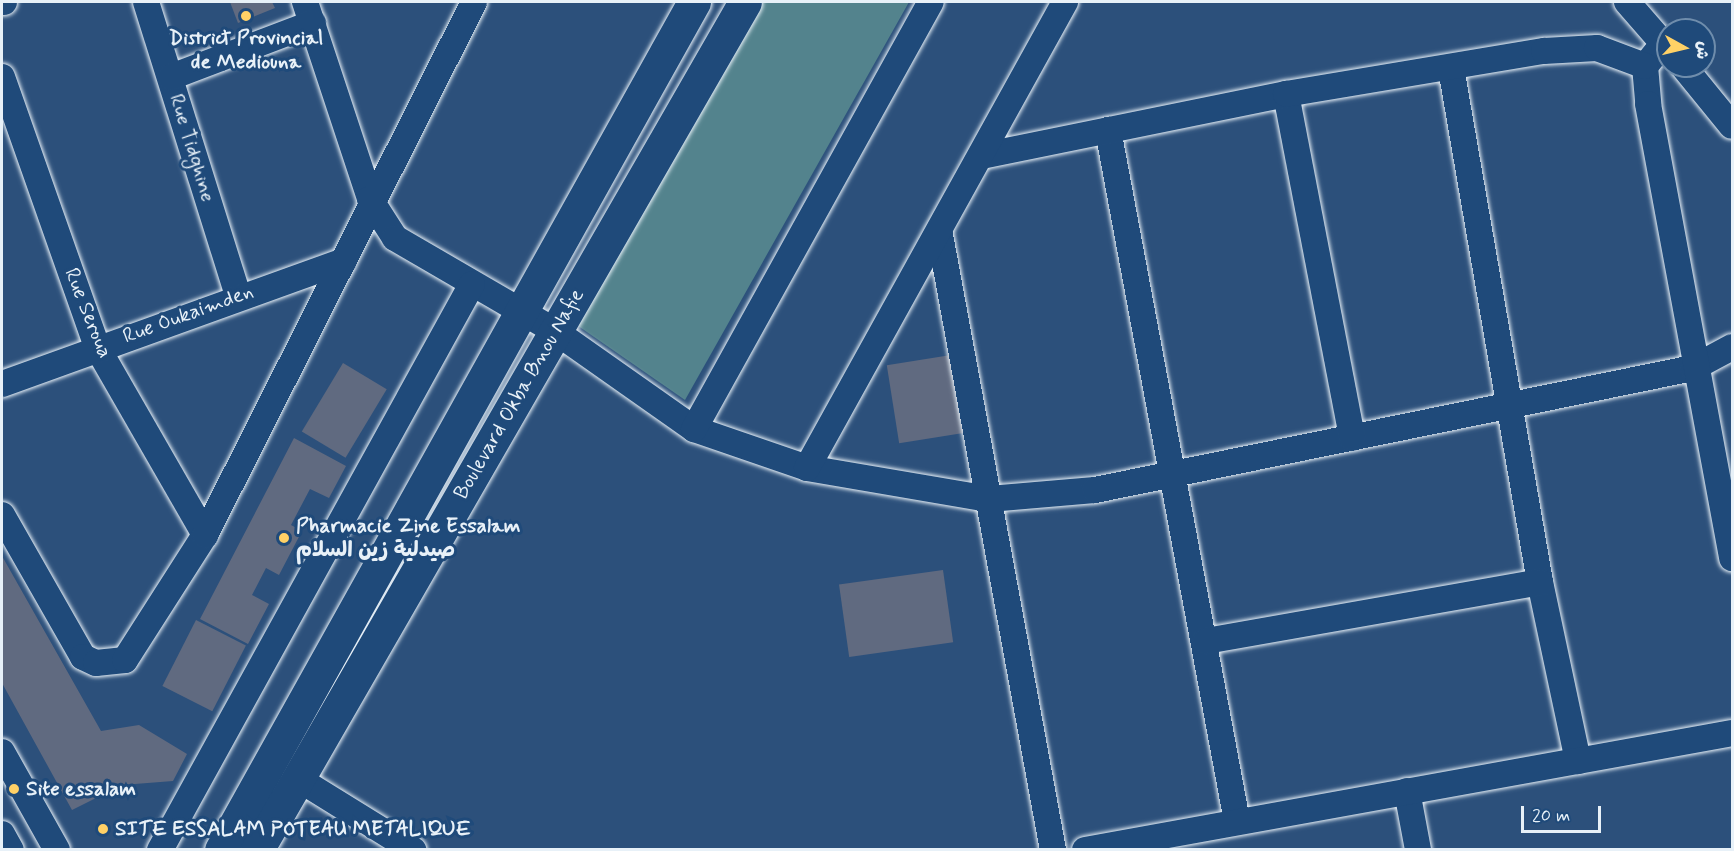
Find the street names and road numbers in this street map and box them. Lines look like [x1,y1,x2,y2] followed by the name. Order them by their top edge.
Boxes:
[164,92,220,204] street label: Rue Tidghine
[58,264,118,362] street label: Rue Seroua
[120,279,256,349] street label: Rue Oukaimden
[450,286,588,502] street label: Boulevard Okba Bnou Nafie

